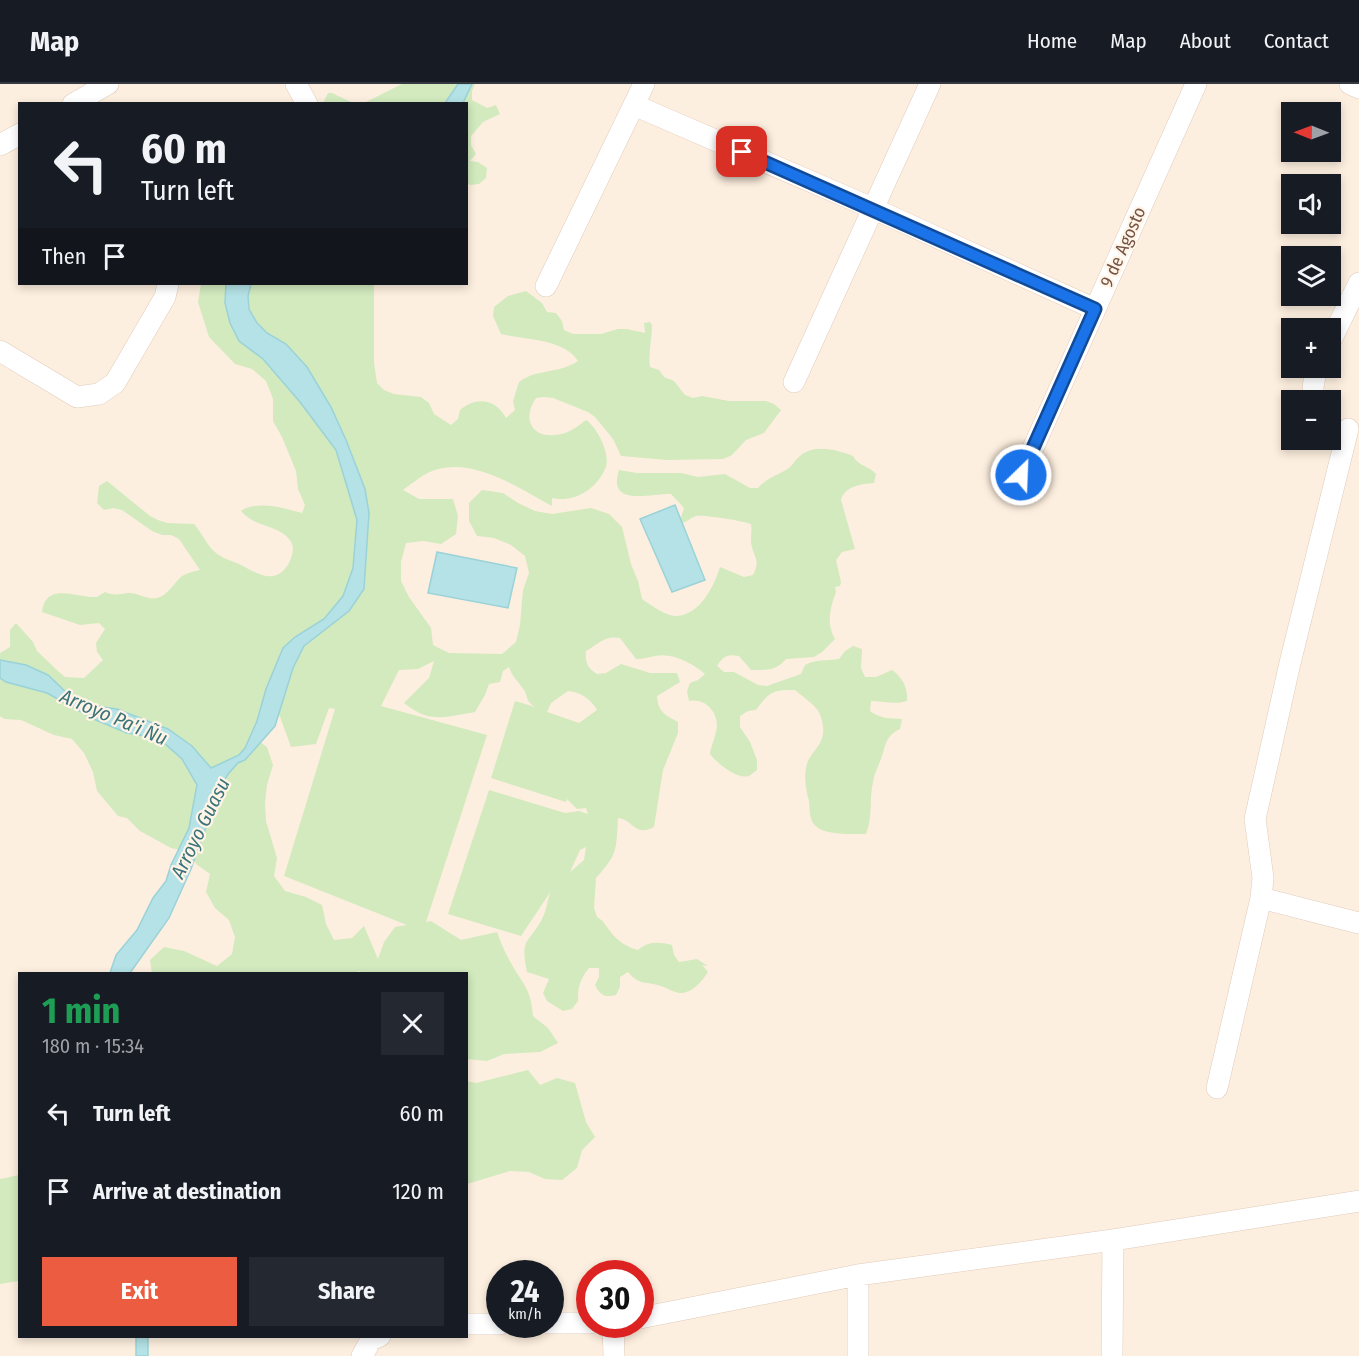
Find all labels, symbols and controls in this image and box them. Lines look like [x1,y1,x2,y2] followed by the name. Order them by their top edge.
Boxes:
[30,25,79,58] text: Map
[1027,28,1077,54] text: Home
[1110,28,1147,54] text: Map
[1180,28,1231,54] text: About
[1264,28,1329,54] text: Contact
[1281,102,1341,162] north arrow
[1281,102,1341,450] map controls
[141,124,227,174] text: 60 m
[42,126,120,204] icon: left
[716,126,767,177] pin
[725,135,758,168] icon: arrive
[1281,174,1341,234] button: sound
[141,175,234,207] text: Turn left
[1096,203,1150,291] street label: 9 de Agosto
[98,240,131,273] icon: arrive
[42,243,86,270] text: Then
[1281,246,1341,306] button: layers
[1281,318,1341,378] button: +
[1281,390,1341,450] button: −
[989,443,1053,507] position arrow
[56,683,171,750] water label: Arroyo Pa'i Ñu
[165,774,235,883] water label: Arroyo Guasu
[42,989,120,1033] text: 1 min
[381,992,444,1055] button: close
[42,1034,144,1058] text: 180 m · 15:34
[42,1097,75,1130] icon: left
[93,1100,171,1127] text: Turn left
[400,1100,444,1127] text: 60 m
[42,1175,75,1208] icon: arrive
[93,1178,281,1205] text: Arrive at destination
[392,1178,444,1205] text: 120 m
[42,1257,237,1326] button: Exit
[249,1257,444,1326] button: Share
[576,1260,654,1338] speed limit sign: 30
[511,1274,539,1310] text: 24
[508,1305,542,1323] text: km/h

